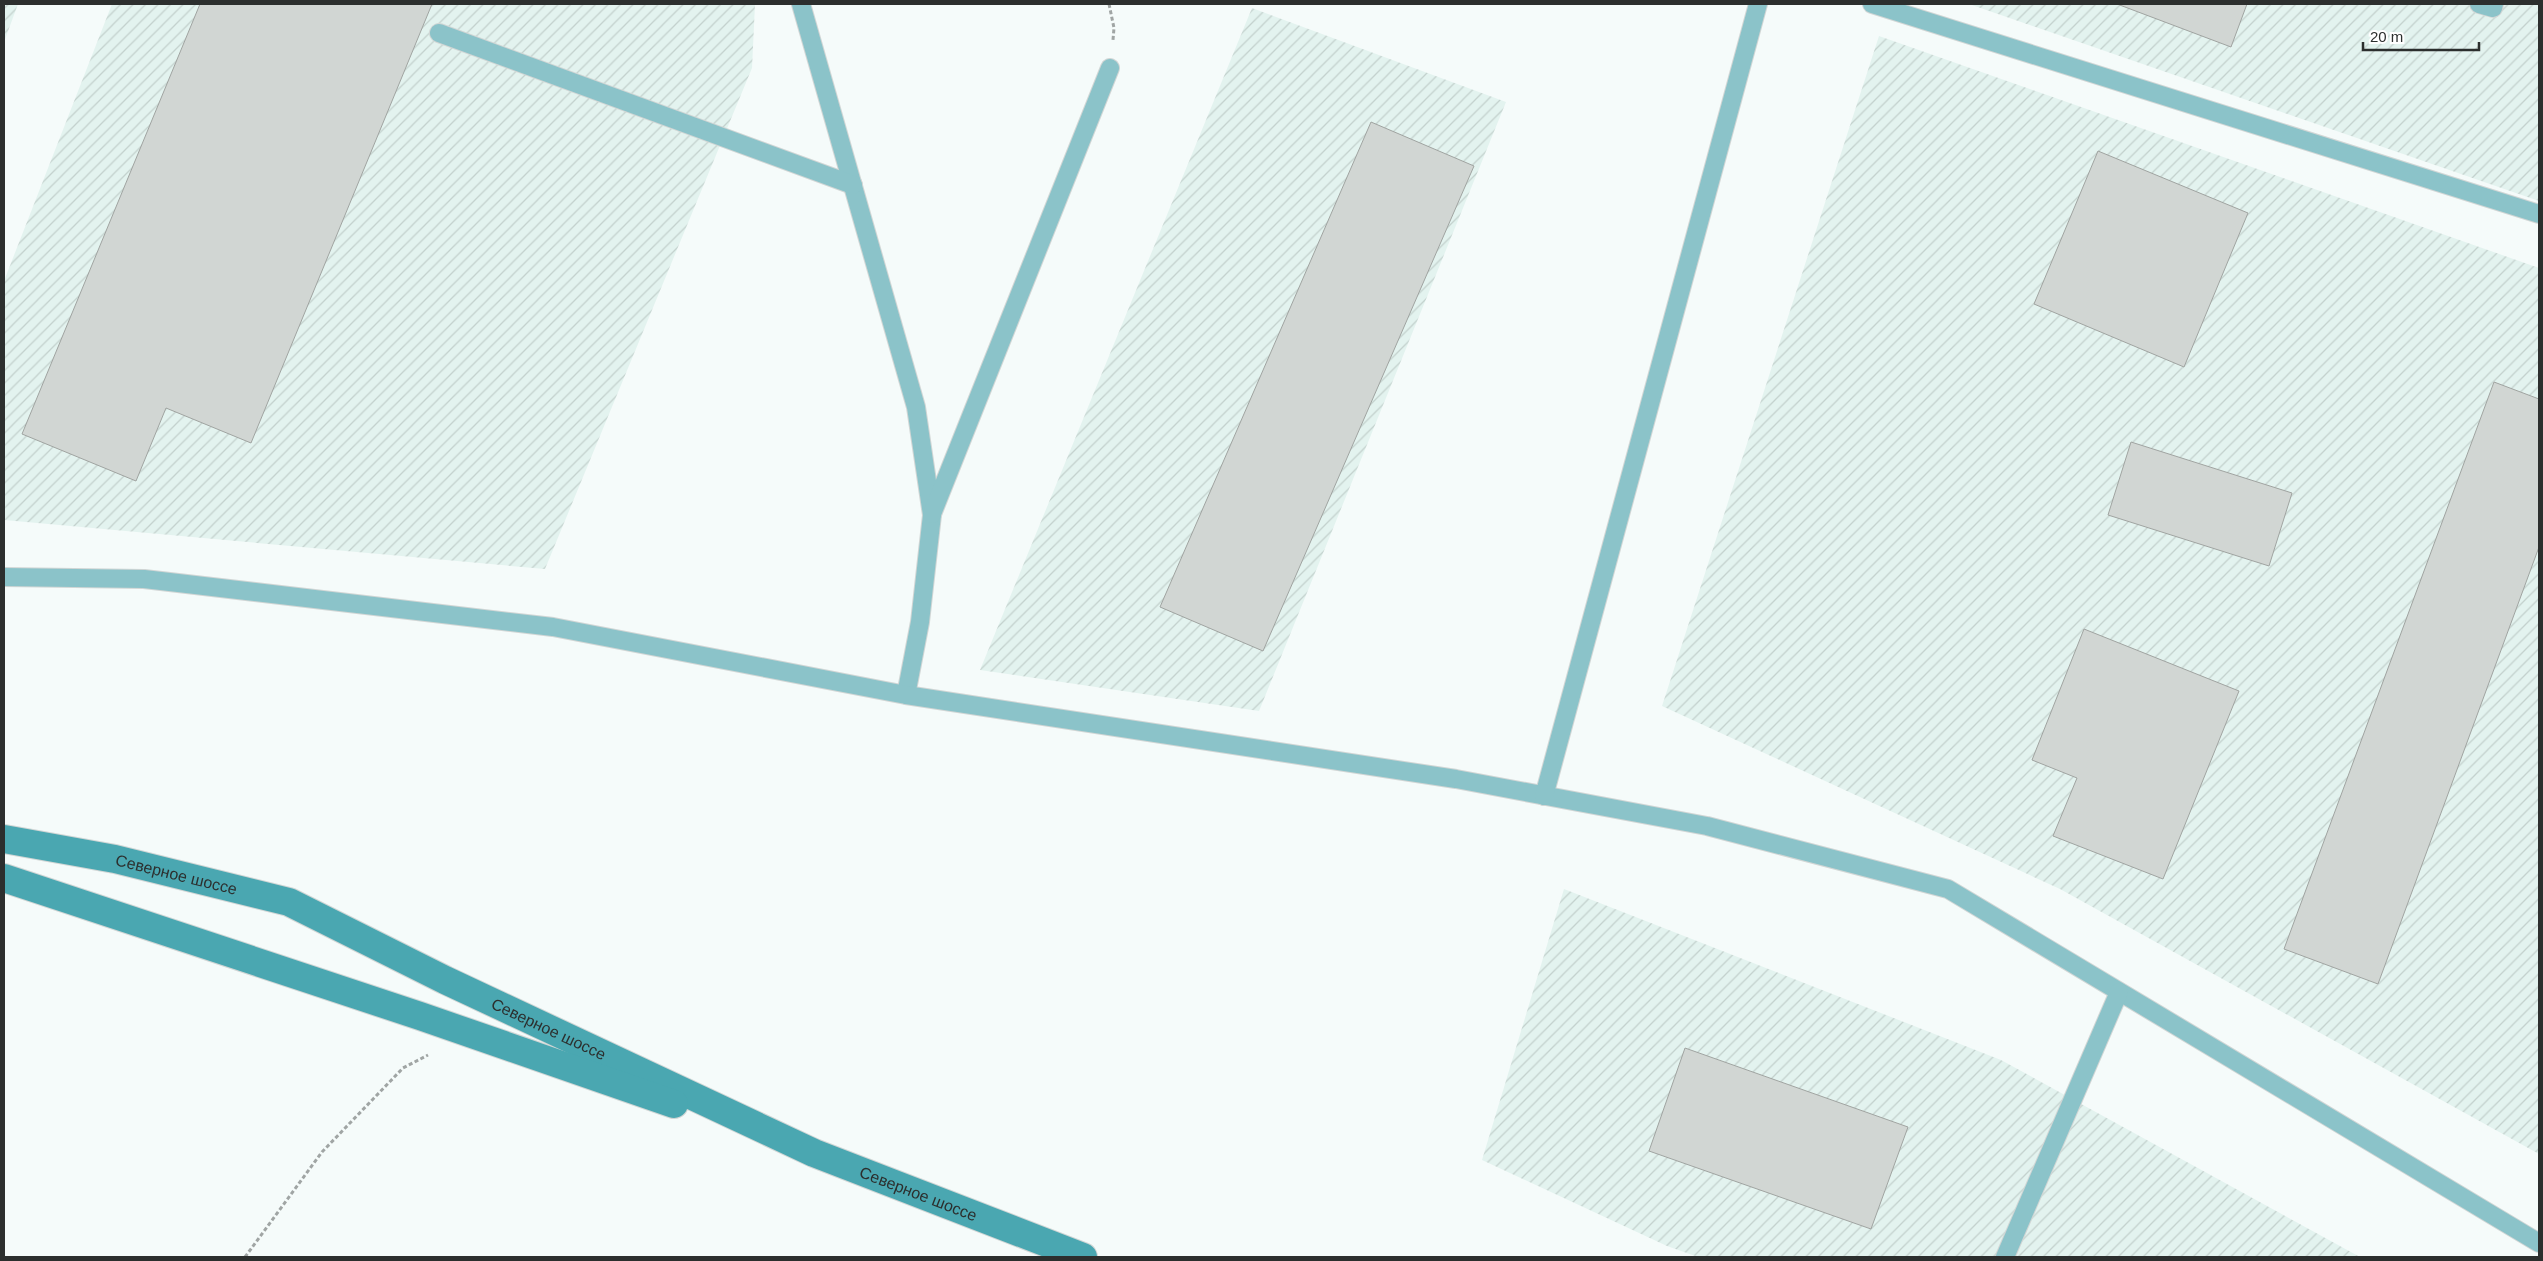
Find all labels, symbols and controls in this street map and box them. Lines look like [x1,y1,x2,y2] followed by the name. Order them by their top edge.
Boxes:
[2363,20,2479,52] scale bar
[2370,28,2403,45] text: 20 m
[114,851,239,897] street label: Северное шоссе
[489,995,609,1063] street label: Северное шоссе
[857,1163,980,1224] street label: Северное шоссе

